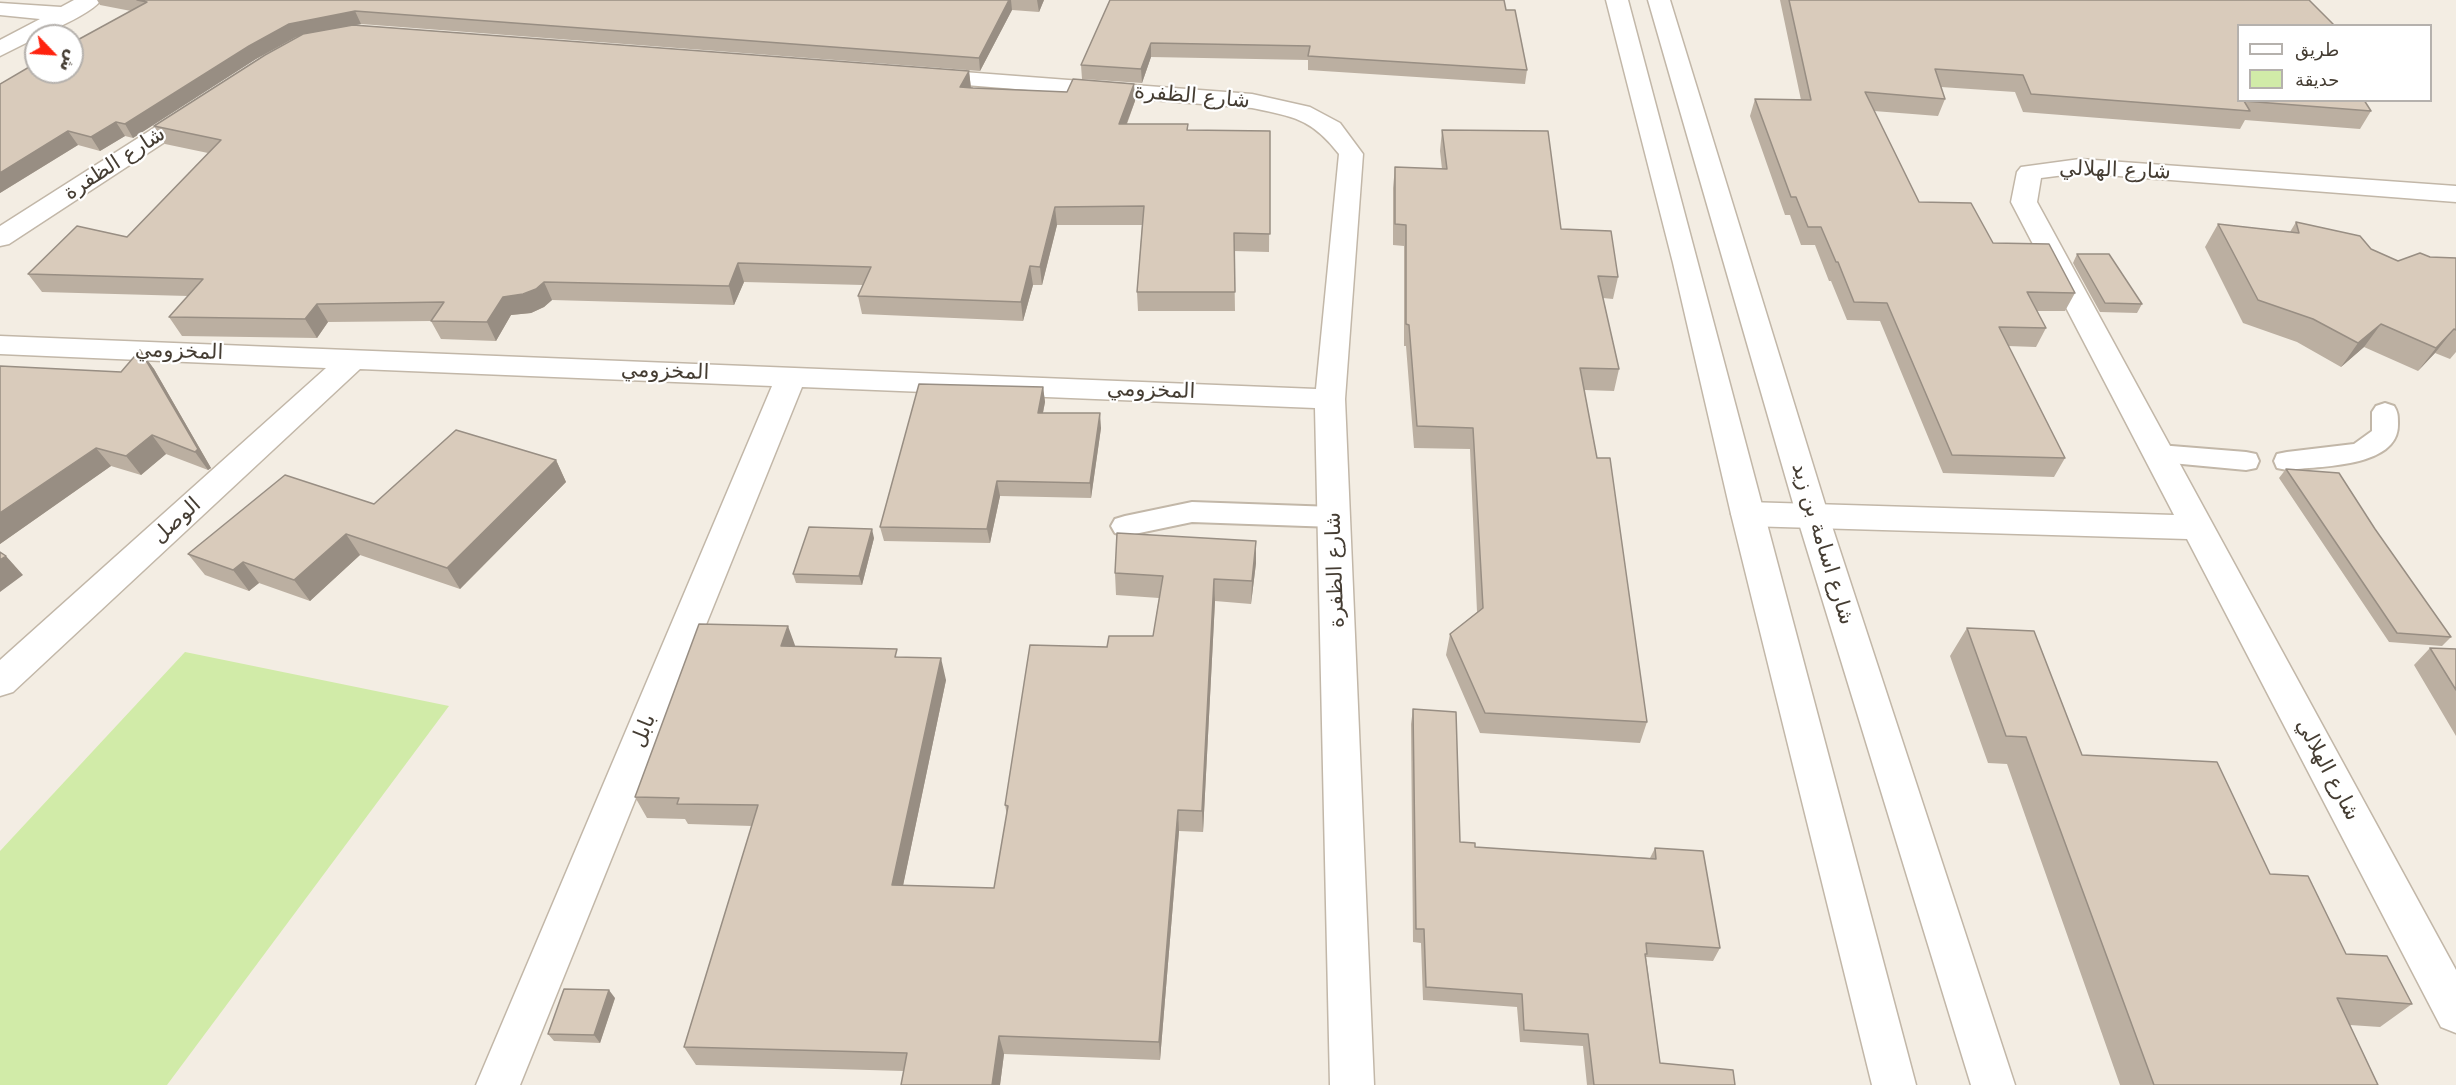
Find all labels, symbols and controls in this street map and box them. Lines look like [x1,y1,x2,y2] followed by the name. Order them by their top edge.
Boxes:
[24,24,84,84] north arrow
[2237,24,2432,102] legend
[2295,39,2339,60] text: طريق
[56,47,82,75] text: ش
[2295,69,2339,90] text: حديقة
[1133,79,1251,115] street label: شارع الظفرة
[59,122,171,206] street label: شارع الظفرة
[2059,156,2171,186] street label: شارع الهلالي
[134,338,224,366] street label: المخزومي
[620,358,710,386] street label: المخزومي
[1106,377,1196,405] street label: المخزومي
[1785,460,1859,628] street label: شارع اسامة بن زيد
[147,493,207,549] street label: الوصل
[1321,512,1351,628] street label: شارع الظفرة
[626,711,662,751] street label: بابل
[2290,715,2364,825] street label: شارع الهلالي

